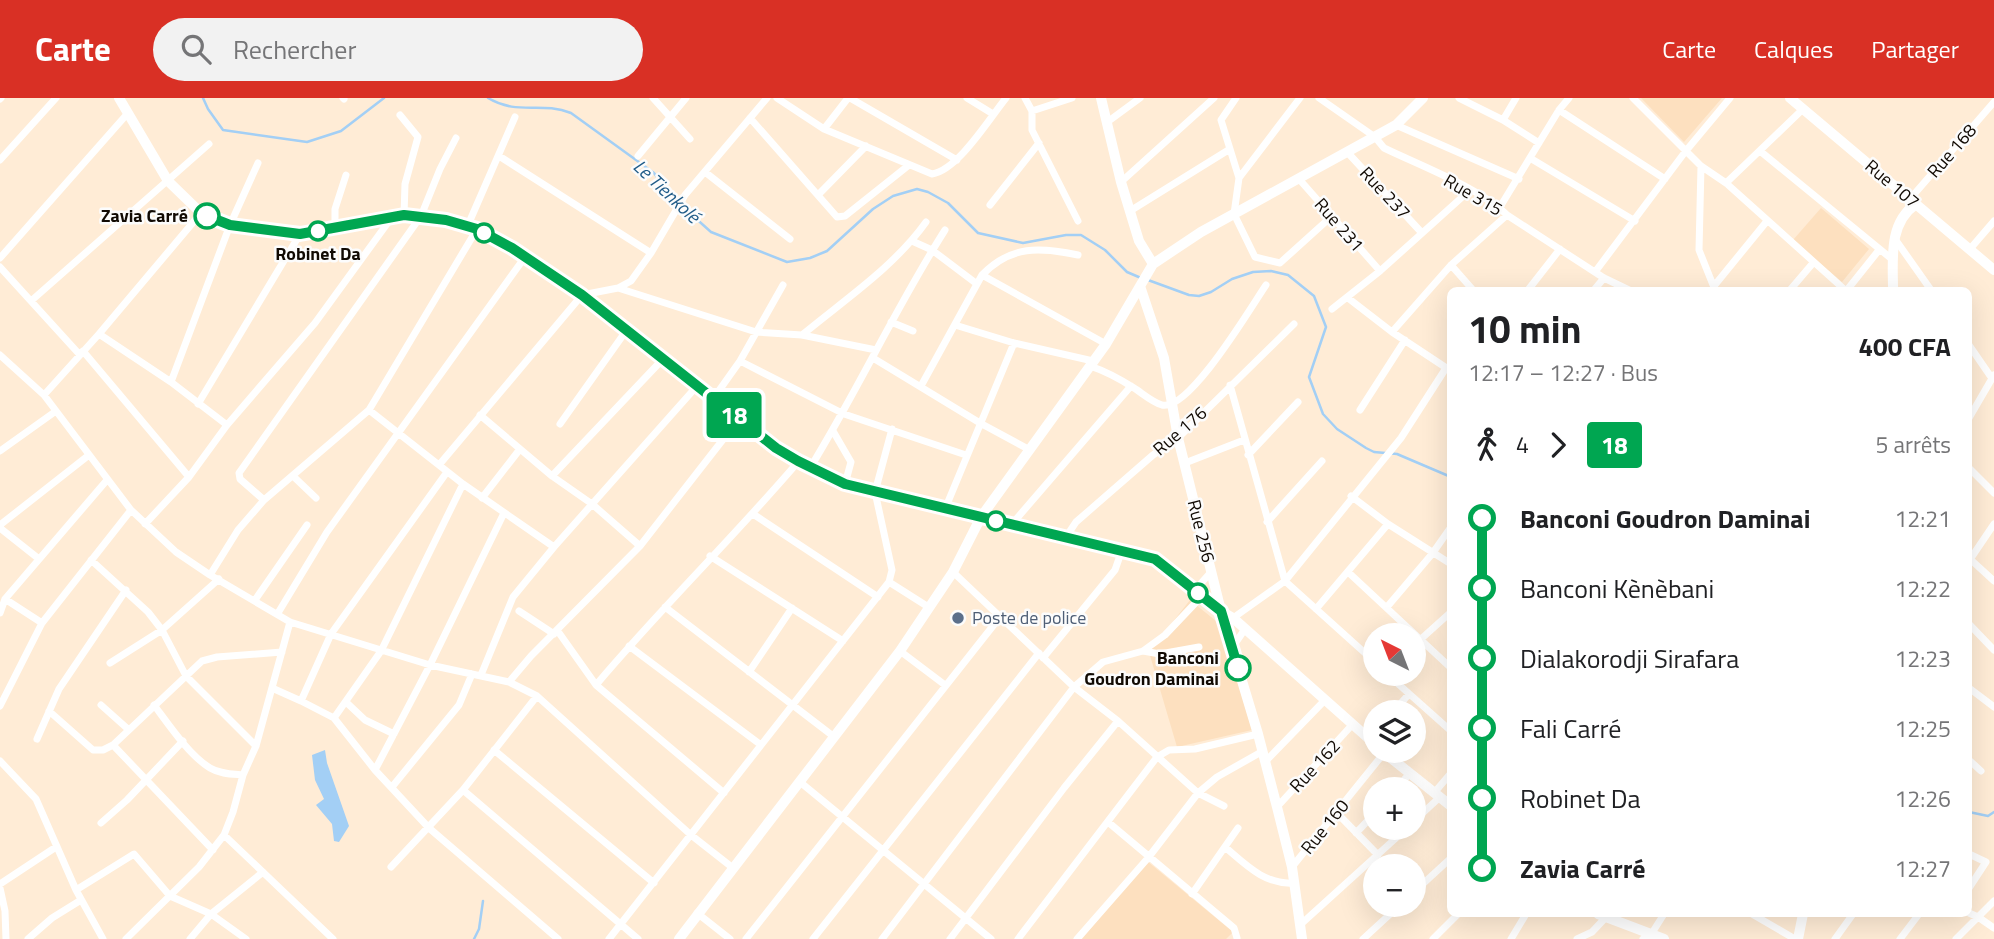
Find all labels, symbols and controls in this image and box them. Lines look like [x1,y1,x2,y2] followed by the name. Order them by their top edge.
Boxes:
[153,18,643,81] search box
[35,24,111,74] text: Carte
[177,30,215,68] icon: search
[233,30,356,69] text: Rechercher
[1662,31,1716,67] text: Carte
[1754,31,1833,67] text: Calques
[1871,31,1959,67] text: Partager
[1920,118,1983,184] street label: Rue 168
[627,152,709,231] water label: Le Tienkolé
[1859,153,1925,214] street label: Rue 107
[1354,160,1417,225] street label: Rue 237
[1439,167,1508,222] street label: Rue 315
[1308,192,1371,258] street label: Rue 231
[101,202,188,229] place label: Zavia Carré
[194,203,220,229] marker: Zavia Carré
[308,221,328,241] marker: Robinet Da
[474,223,494,243] unlabelled marker
[275,240,361,267] place label: Robinet Da
[1468,300,1582,358] text: 10 min
[1859,327,1951,366] text: 400 CFA
[1468,355,1658,390] text: 12:17 – 12:27 · Bus
[702,392,766,438] line badge: 18
[721,397,747,433] text: 18
[1147,399,1213,462] street label: Rue 176
[1468,426,1506,464] icon: walk
[1539,426,1577,464] icon: forward
[1516,427,1529,462] text: 4
[1601,427,1628,463] text: 18
[1876,427,1951,462] text: 5 arrêts
[1181,497,1222,565] street label: Rue 256
[1520,499,1810,538] text: Banconi Goudron Daminai
[1894,501,1951,536] text: 12:21
[986,511,1006,531] unlabelled marker
[1520,569,1714,608] text: Banconi Kènèbani
[1894,571,1951,606] text: 12:22
[1188,583,1208,603] unlabelled marker
[972,604,1086,631] place label: Poste de police
[950,610,966,626] marker: Poste de police
[1363,623,1426,686] north arrow
[1363,623,1426,917] map controls
[1520,639,1739,678] text: Dialakorodji Sirafara
[1894,641,1951,676] text: 12:23
[1084,644,1219,692] place label: Banconi Goudron Daminai
[1225,655,1251,681] marker: Banconi Goudron Daminai
[1363,700,1426,763] button: layers
[1520,709,1621,748] text: Fali Carré
[1894,711,1951,746] text: 12:25
[1283,733,1346,798] street label: Rue 162
[1363,777,1426,840] button: +
[1520,779,1641,818] text: Robinet Da
[1894,781,1951,816] text: 12:26
[1294,793,1355,860] street label: Rue 160
[1520,849,1646,888] text: Zavia Carré
[1894,851,1951,886] text: 12:27
[1363,854,1426,917] button: −

